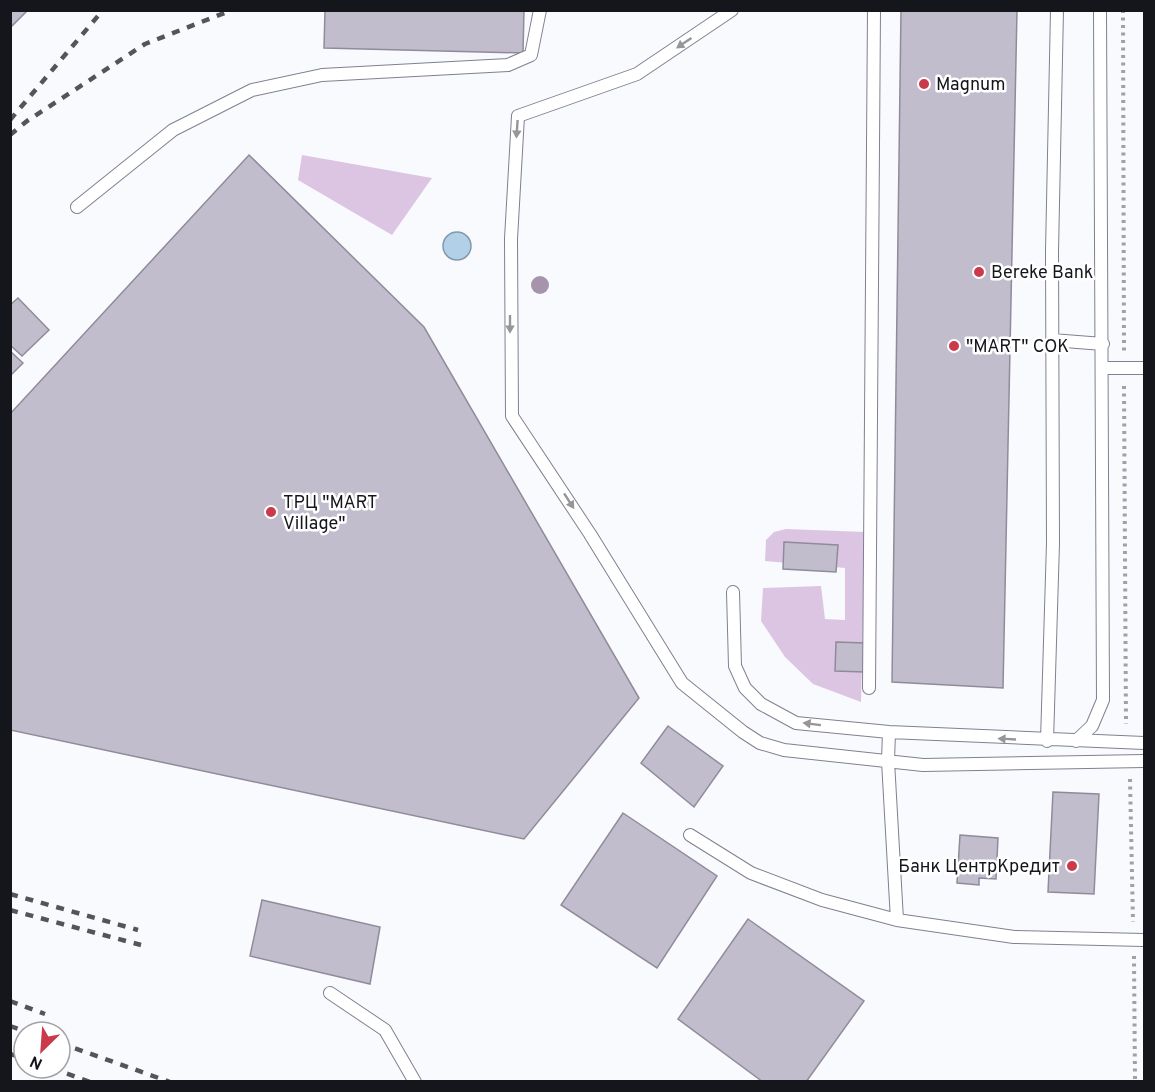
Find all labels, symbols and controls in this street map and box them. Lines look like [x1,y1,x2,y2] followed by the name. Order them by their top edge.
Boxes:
[676,37,692,49] one-way arrow
[936,74,1006,97] place label: Magnum
[917,77,931,91] marker: Magnum
[513,119,522,138] one-way arrow
[991,262,1093,285] place label: Bereke Bank
[972,265,986,279] marker: Bereke Bank
[505,314,515,333] one-way arrow
[966,336,1069,359] place label: "MART" СОК
[947,339,961,353] marker: "MART" СОК
[283,492,378,536] place label: ТРЦ "MART Village"
[563,493,574,510] one-way arrow
[264,505,278,519] marker: ТРЦ "MART Village"
[803,720,822,729] one-way arrow
[997,734,1016,743] one-way arrow
[898,856,1060,879] place label: Банк ЦентрКредит
[1065,859,1079,873] marker: Банк ЦентрКредит
[12,1020,72,1080] north arrow
[27,1050,46,1073] text: N

